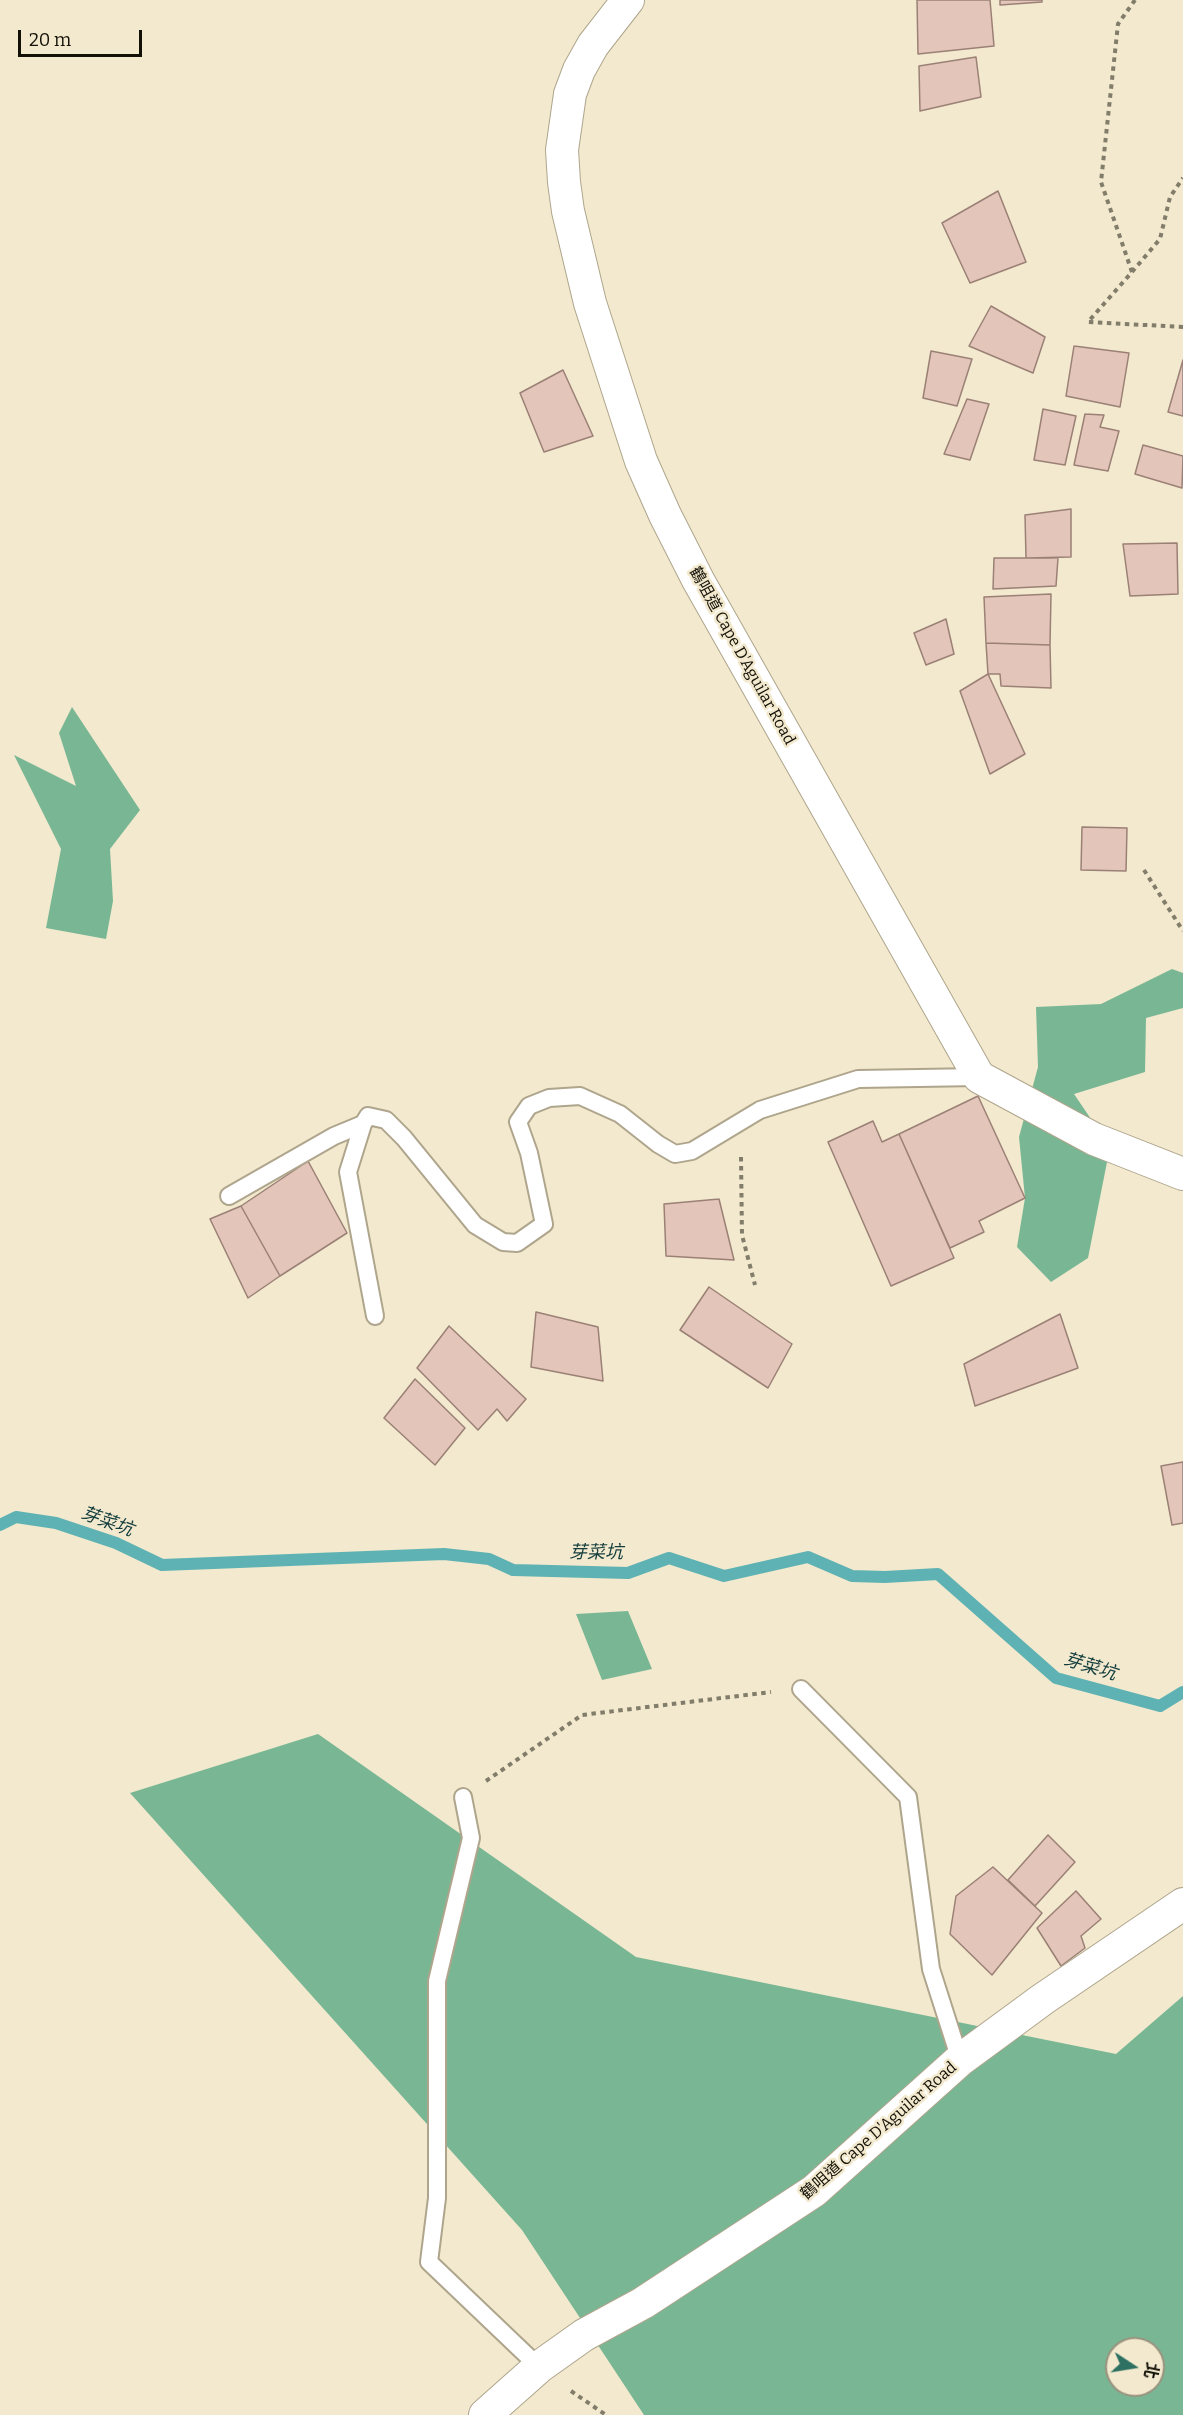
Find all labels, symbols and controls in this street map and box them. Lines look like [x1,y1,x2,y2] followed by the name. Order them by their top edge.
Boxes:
[21,18,146,56] scale bar
[29,29,71,51] text: 20 m
[685,564,799,748] street label: 鶴咀道 Cape D'Aguilar Road
[78,1503,136,1541] water label: 芽菜坑
[569,1542,623,1564] water label: 芽菜坑
[1061,1649,1119,1685] water label: 芽菜坑
[797,2058,961,2204] street label: 鶴咀道 Cape D'Aguilar Road
[1105,2337,1165,2397] north arrow
[1140,2361,1162,2380] text: 北

